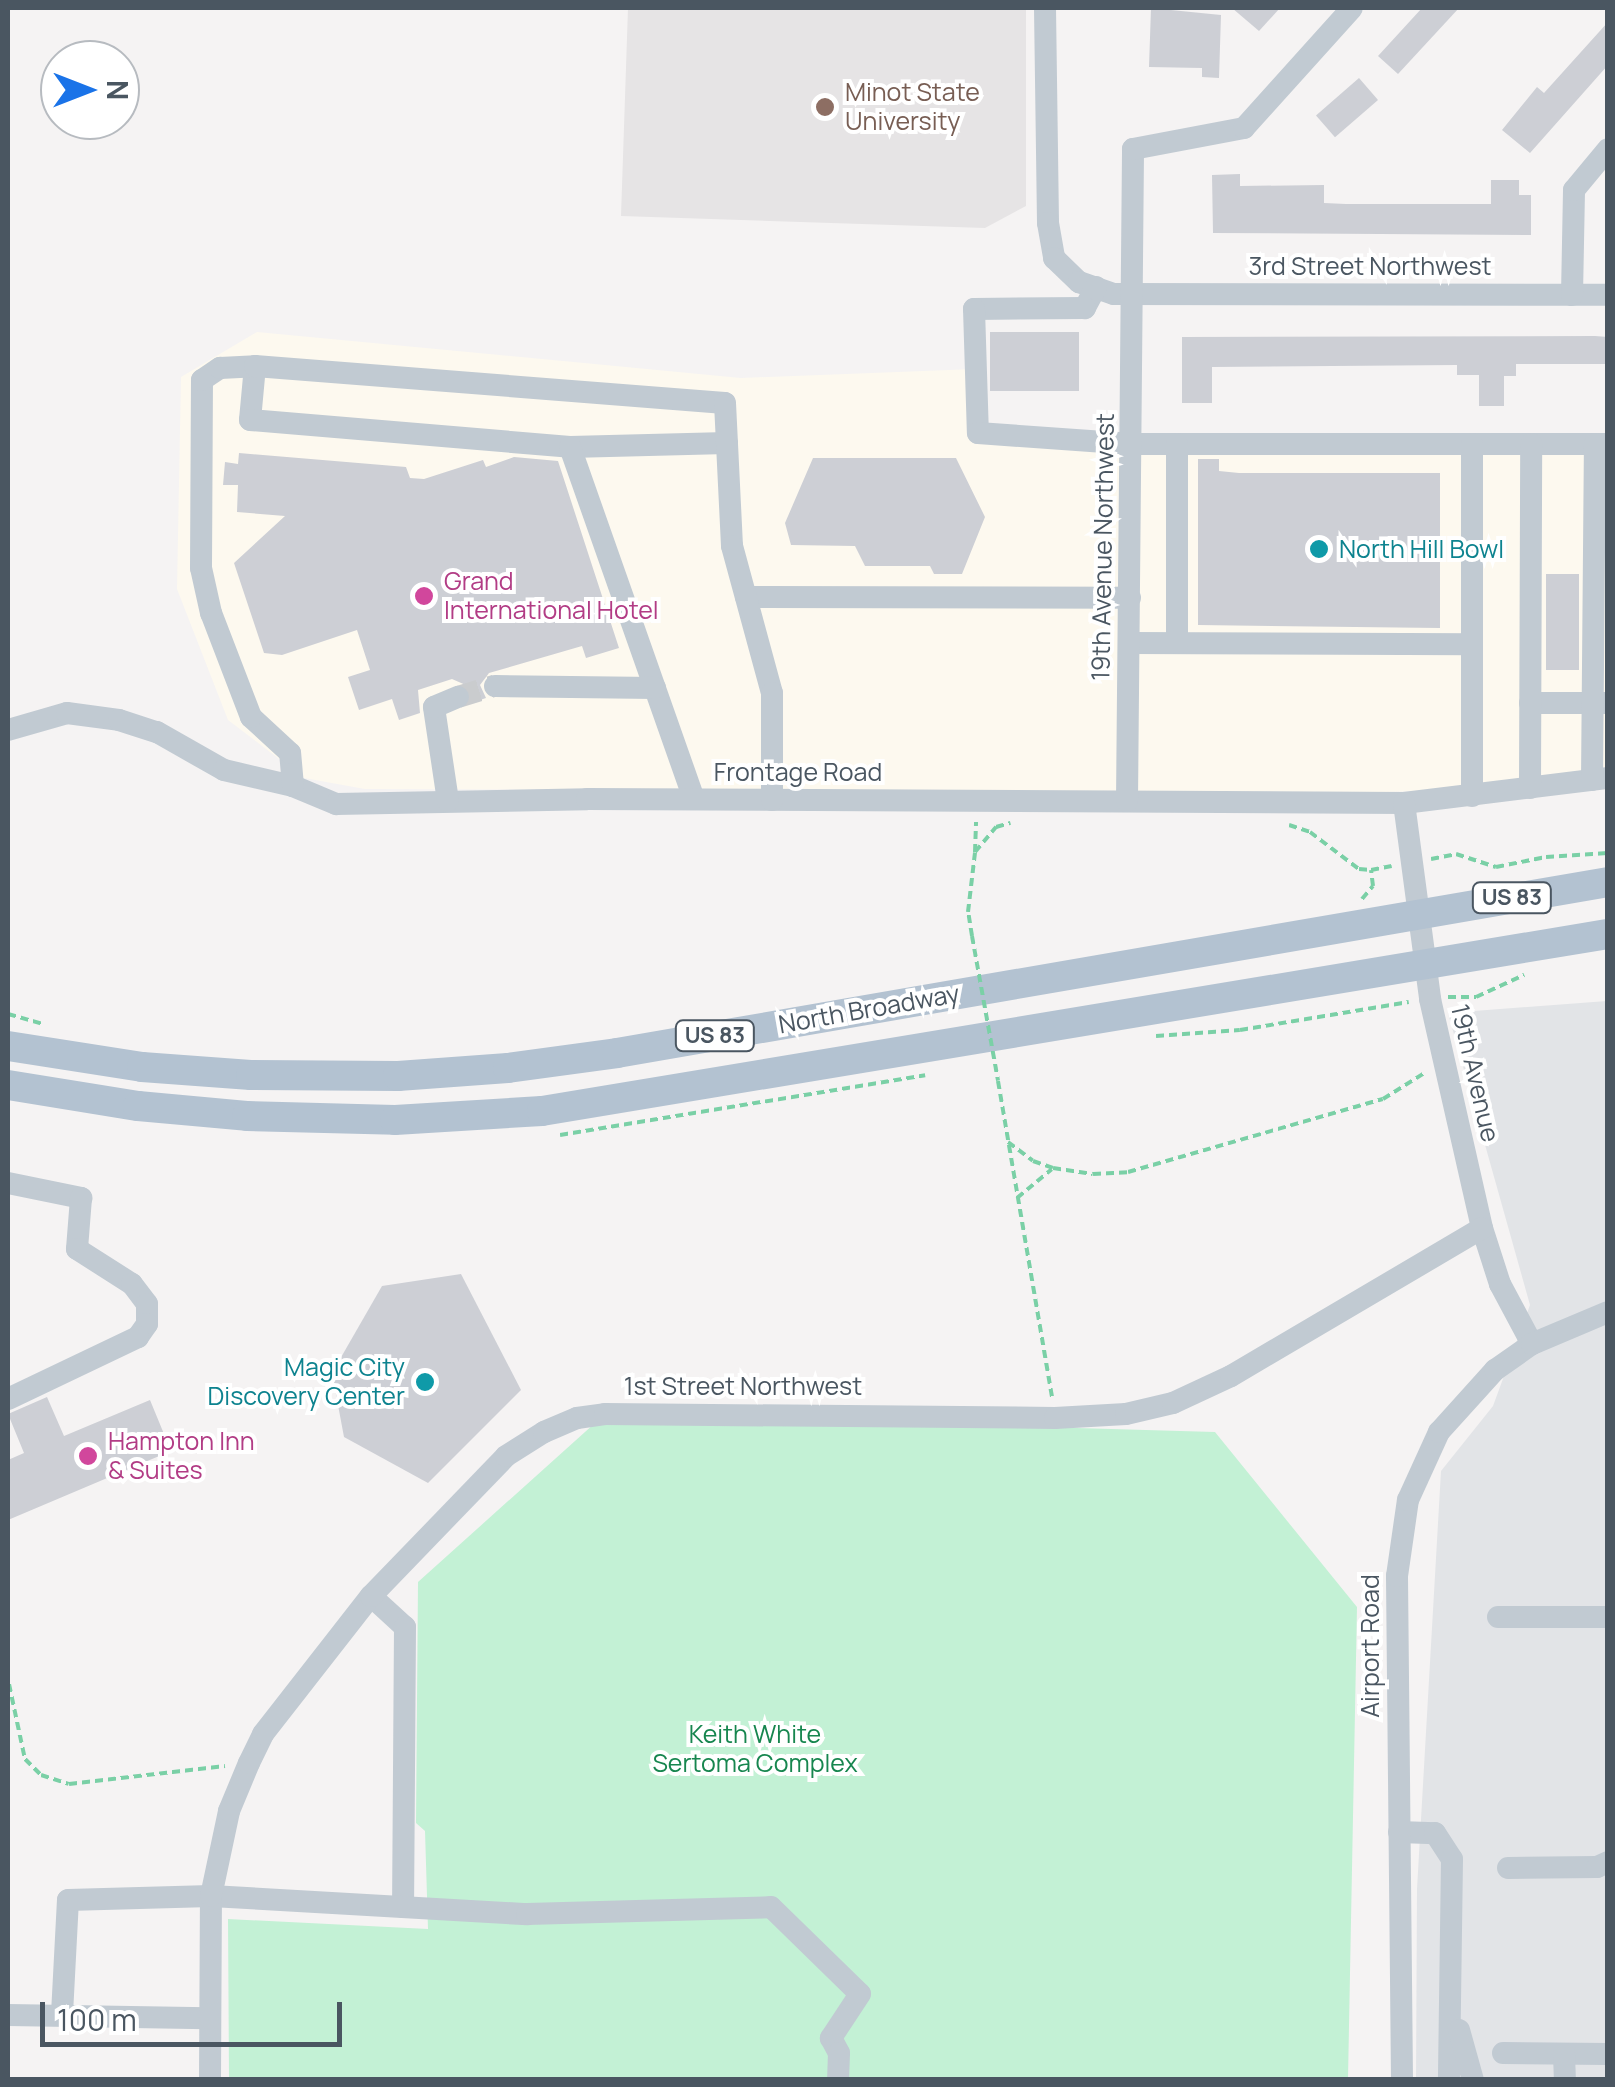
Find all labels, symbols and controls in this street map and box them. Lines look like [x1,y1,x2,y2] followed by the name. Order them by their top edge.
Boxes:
[40,40,140,140] north arrow
[845,78,980,137] place label: Minot State University
[99,80,137,100] text: N
[814,96,836,118] marker: Minot State University
[1248,251,1492,281] street label: 3rd Street Northwest
[1086,413,1120,681] street label: 19th Avenue Northwest
[1339,534,1504,564] place label: North Hill Bowl
[1308,538,1330,560] marker: North Hill Bowl
[444,567,659,626] place label: Grand International Hotel
[413,585,435,607] marker: Grand International Hotel
[714,757,882,787] street label: Frontage Road
[1470,881,1554,915] road number: US 83
[776,978,962,1040] street label: North Broadway
[1445,1001,1505,1145] street label: 19th Avenue
[672,1019,758,1053] road number: US 83
[208,1353,405,1412] place label: Magic City Discovery Center
[414,1371,436,1393] marker: Magic City Discovery Center
[624,1371,862,1401] street label: 1st Street Northwest
[108,1427,255,1486] place label: Hampton Inn & Suites
[77,1445,99,1467] marker: Hampton Inn & Suites
[1355,1574,1385,1718] street label: Airport Road
[652,1720,858,1779] park label: Keith White Sertoma Complex
[45,1982,348,2044] scale bar
[57,1999,137,2040] text: 100 m

